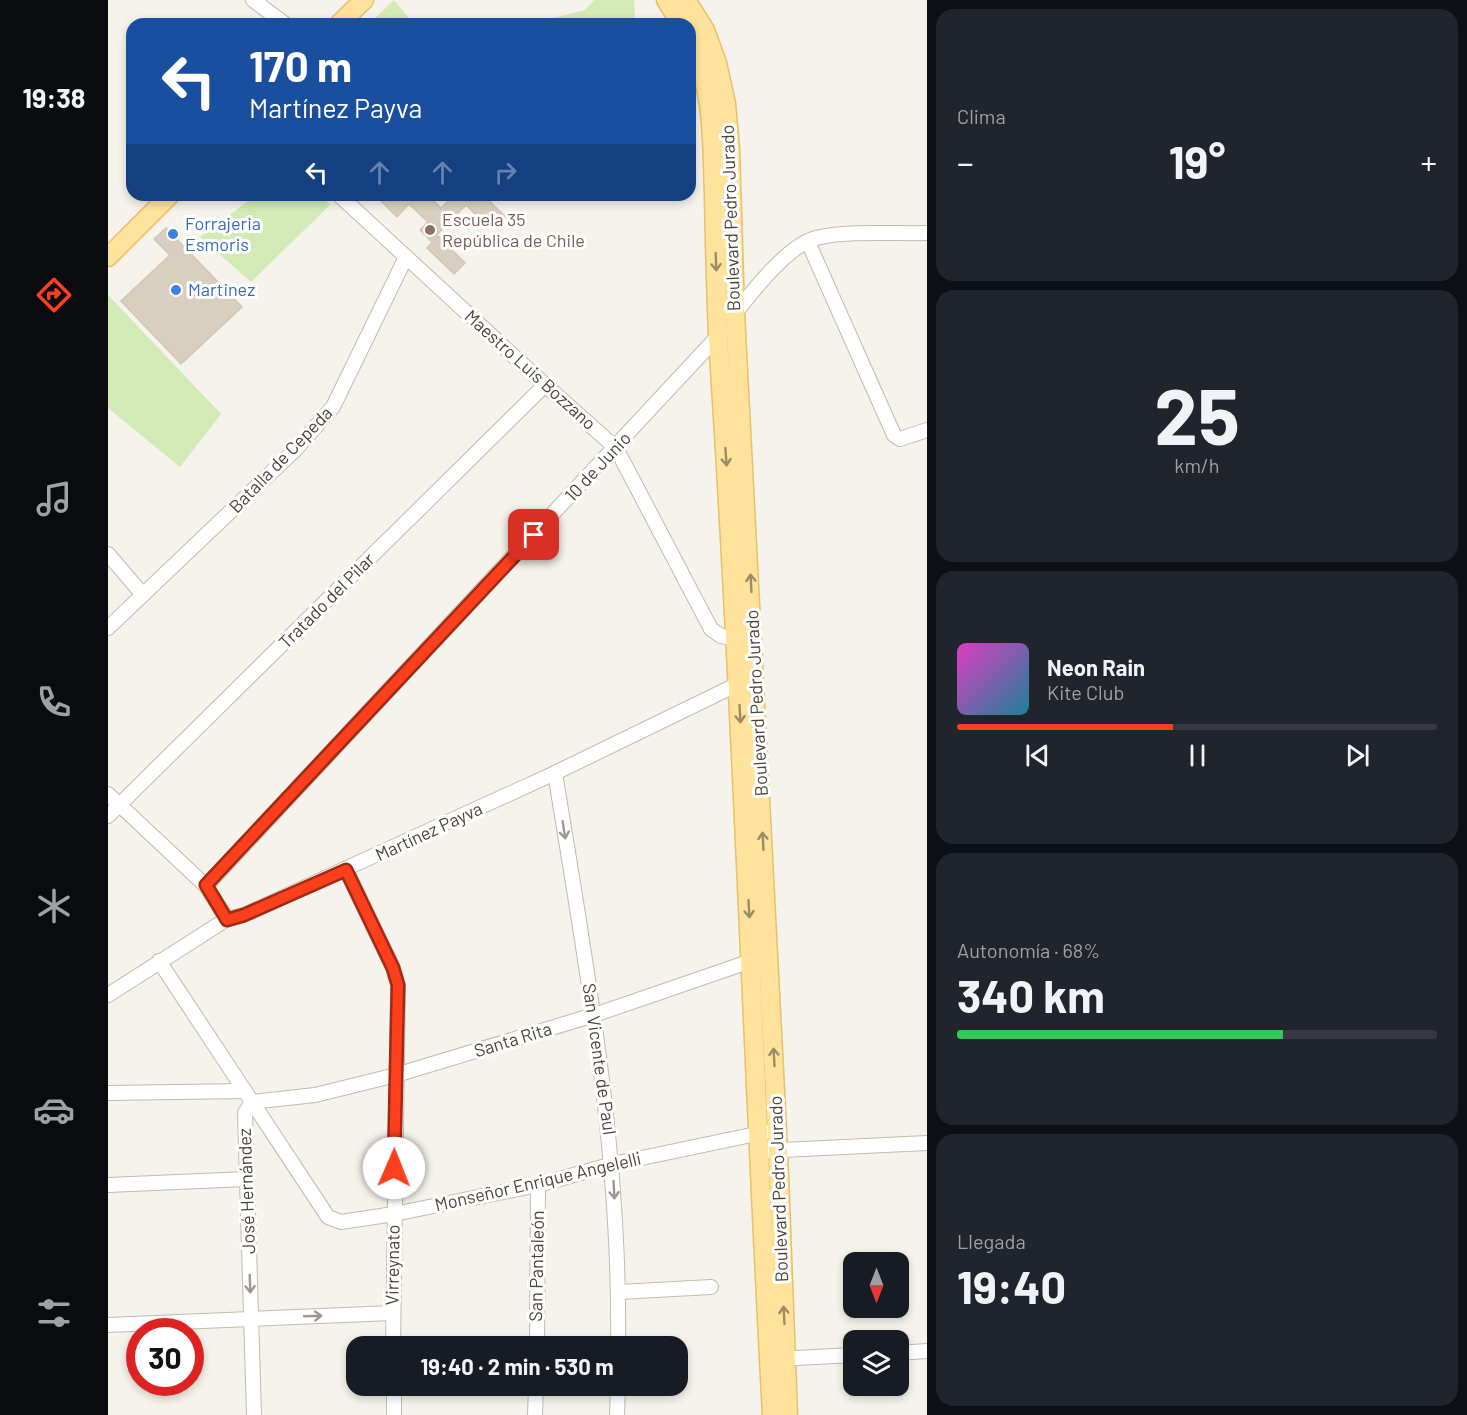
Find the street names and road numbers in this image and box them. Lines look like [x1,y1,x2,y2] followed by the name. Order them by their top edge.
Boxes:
[716,124,744,312] street label: Boulevard Pedro Jurado
[461,305,601,434] street label: Maestro Luis Bozzano
[224,402,337,517] street label: Batalla de Cepeda
[559,427,635,506] street label: 10 de Junio
[274,548,379,653] street label: Tratado del Pilar
[740,609,772,797] street label: Boulevard Pedro Jurado
[372,797,486,865] street label: Martínez Payva
[578,982,622,1136] street label: San Vicente de Paul
[471,1017,554,1061] street label: Santa Rita
[764,1095,792,1283] street label: Boulevard Pedro Jurado
[233,1128,259,1254] street label: José Hernández
[432,1147,643,1216] street label: Monseñor Enrique Angelelli
[524,1210,548,1322] street label: San Pantaleón
[380,1224,404,1306] street label: Virreynato

